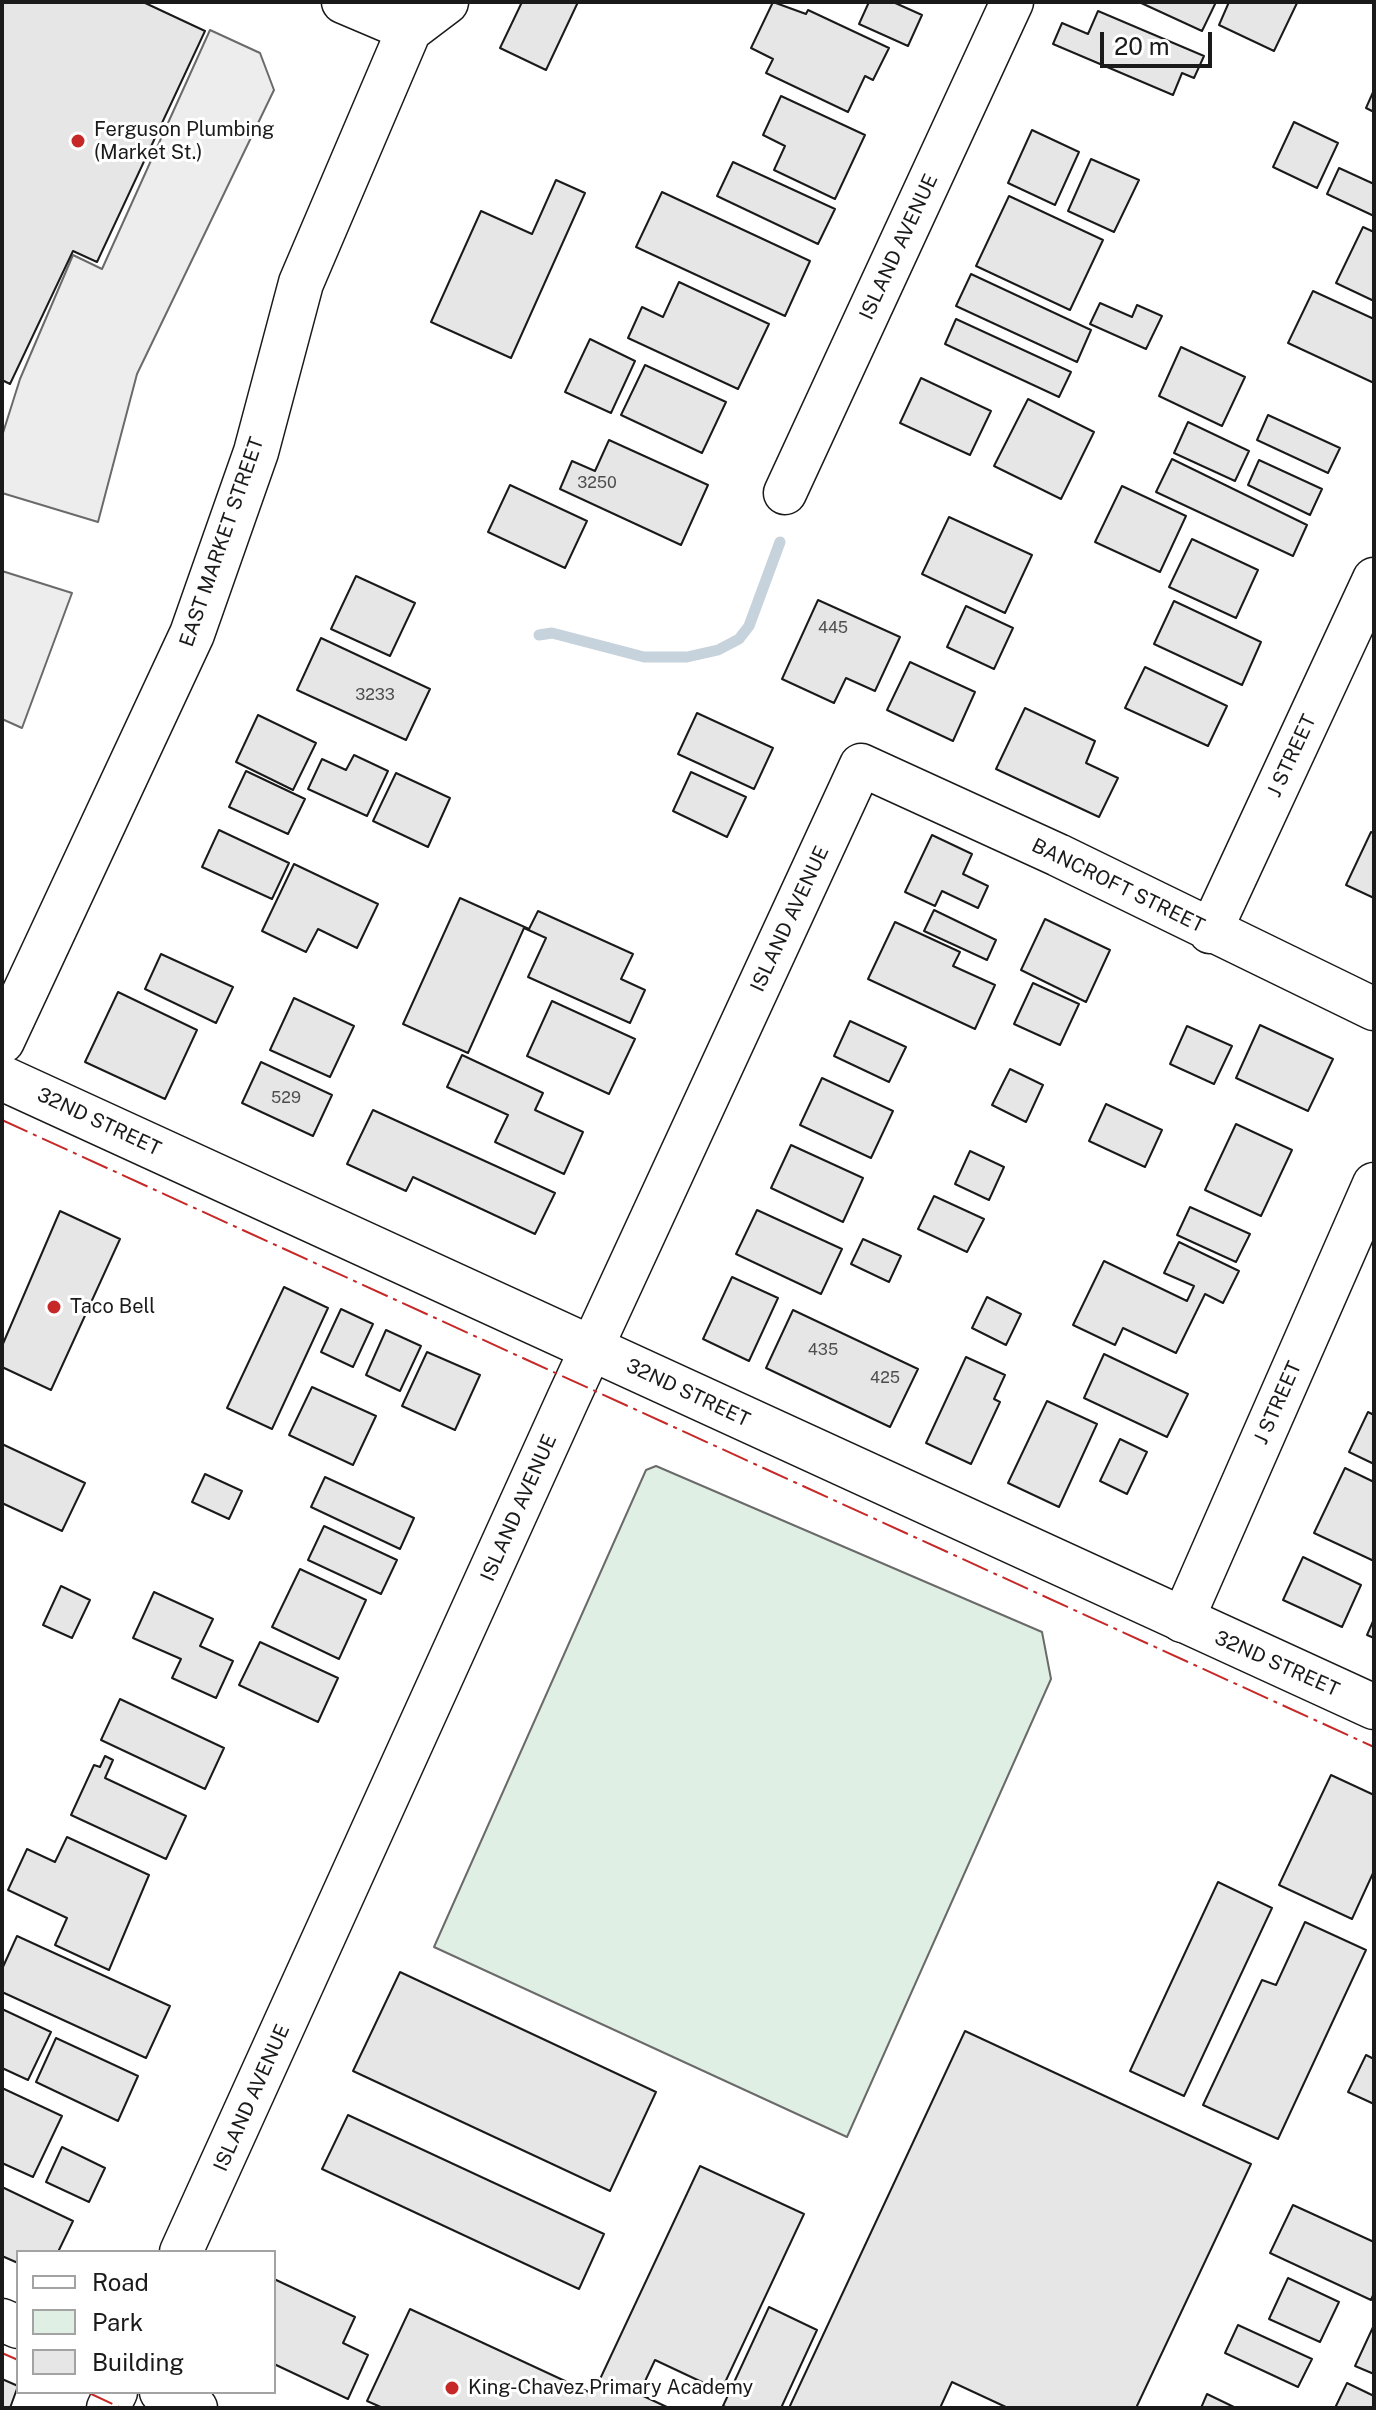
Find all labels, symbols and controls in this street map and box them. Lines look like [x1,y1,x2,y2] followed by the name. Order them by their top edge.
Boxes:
[1104,16,1216,66] scale bar
[1114,32,1170,60] text: 20 m
[94,118,274,165] place label: Ferguson Plumbing (Market St.)
[69,132,87,150] marker: Ferguson Plumbing (Market St.)
[855,170,943,324] street label: ISLAND AVENUE
[175,434,269,650] street label: EAST MARKET STREET
[577,473,617,493] house number: 3250
[818,618,848,638] house number: 445
[355,685,395,705] house number: 3233
[1262,711,1322,801] street label: J STREET
[1028,834,1208,938] street label: BANCROFT STREET
[746,842,834,996] street label: ISLAND AVENUE
[33,1083,165,1161] street label: 32ND STREET
[271,1088,301,1108] house number: 529
[70,1295,155,1319] place label: Taco Bell
[45,1298,63,1316] marker: Taco Bell
[808,1340,838,1360] house number: 435
[622,1354,754,1432] street label: 32ND STREET
[1249,1358,1307,1448] street label: J STREET
[870,1368,900,1388] house number: 425
[476,1431,562,1585] street label: ISLAND AVENUE
[1211,1626,1343,1702] street label: 32ND STREET
[209,2021,295,2175] street label: ISLAND AVENUE
[16,2250,276,2394] legend
[92,2268,149,2296] text: Road
[92,2308,143,2336] text: Park
[92,2348,184,2376] text: Building
[468,2376,753,2400] place label: King-Chavez Primary Academy
[443,2379,461,2397] marker: King-Chavez Primary Academy

